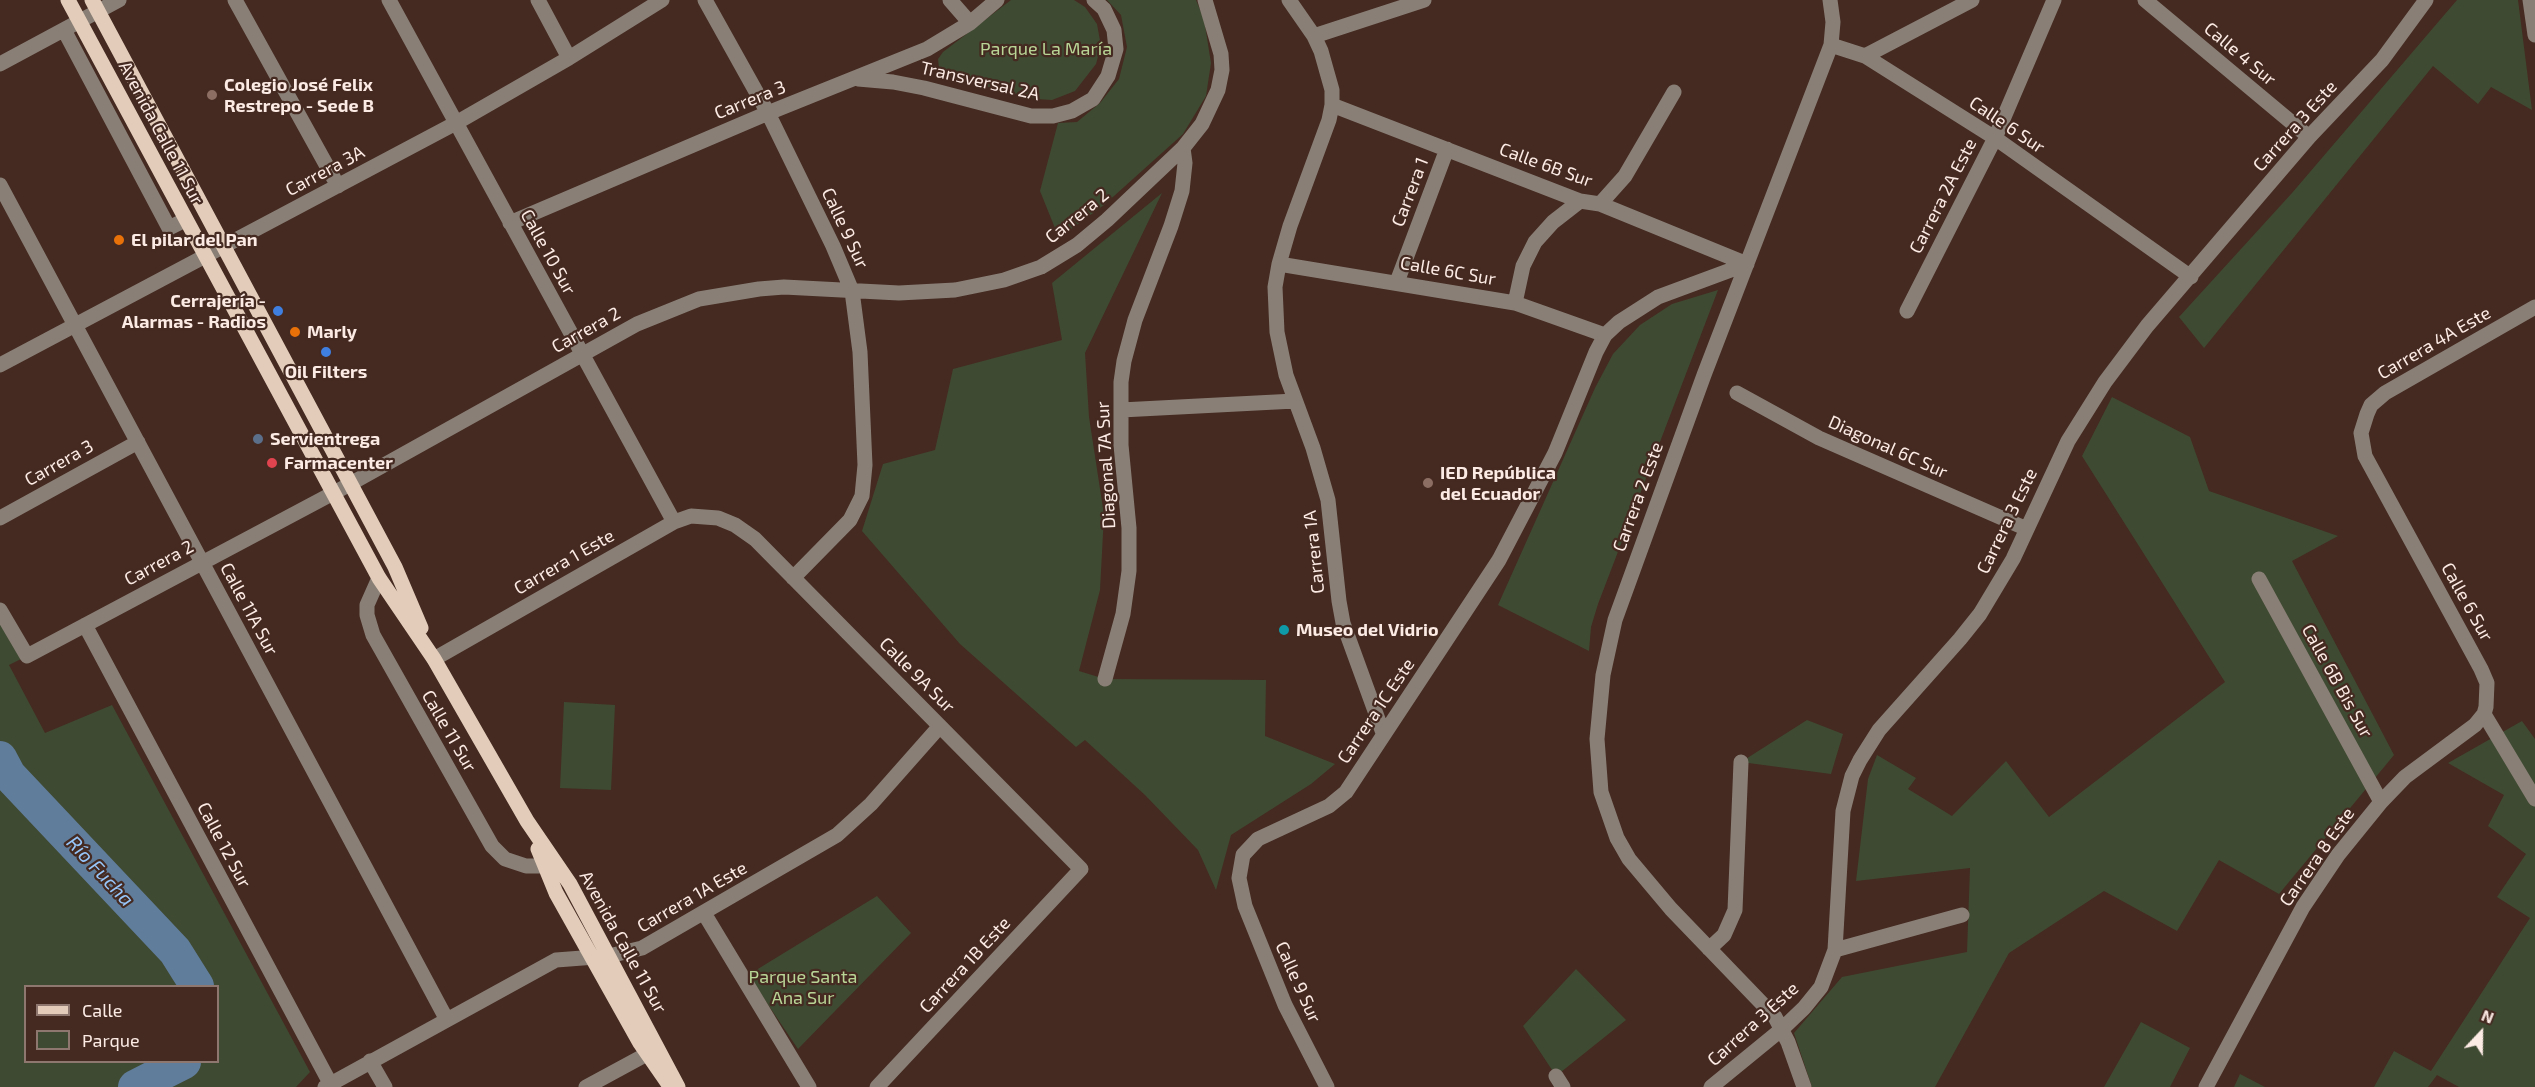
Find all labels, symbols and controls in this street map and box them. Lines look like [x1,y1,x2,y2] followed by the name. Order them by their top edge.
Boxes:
[2200,18,2280,90] street label: Calle 4 Sur
[980,38,1112,60] park label: Parque La María
[918,57,1042,105] street label: Transversal 2A
[114,58,208,208] street label: Avenida Calle 11 Sur
[224,74,374,116] place label: Colegio José Felix Restrepo - Sede B
[711,76,789,124] street label: Carrera 3
[2249,76,2341,176] street label: Carrera 3 Este
[205,88,219,102] marker: Colegio José Felix Restrepo - Sede B
[1965,92,2049,158] street label: Calle 6 Sur
[1905,135,1981,257] street label: Carrera 2A Este
[1496,138,1596,192] street label: Calle 6B Sur
[282,141,368,201] street label: Carrera 3A
[1387,154,1433,230] street label: Carrera 1
[817,184,873,272] street label: Calle 9 Sur
[1041,184,1113,248] street label: Carrera 2
[516,206,580,298] street label: Calle 10 Sur
[131,229,258,251] place label: El pilar del Pan
[112,233,126,247] marker: El pilar del Pan
[1399,252,1497,290] street label: Calle 6C Sur
[122,290,266,332] place label: Cerrajería - Alarmas - Radios
[548,302,624,358] street label: Carrera 2
[2374,302,2494,384] street label: Carrera 4A Este
[271,304,285,318] marker: Cerrajería - Alarmas - Radios
[307,321,357,343] place label: Marly
[288,325,302,339] marker: Marly
[319,345,333,359] marker: Oil Filters
[285,361,367,383] place label: Oil Filters
[1092,401,1120,529] street label: Diagonal 7A Sur
[1825,411,1951,483] street label: Diagonal 6C Sur
[270,428,380,450] place label: Servientrega
[251,432,265,446] marker: Servientrega
[21,435,97,491] street label: Carrera 3
[1608,439,1668,555] street label: Carrera 2 Este
[284,452,393,474] place label: Farmacenter
[265,456,279,470] marker: Farmacenter
[1440,462,1556,504] place label: IED República del Ecuador
[1972,465,2042,577] street label: Carrera 3 Este
[1421,476,1435,490] marker: IED República del Ecuador
[1299,509,1329,595] street label: Carrera 1A
[510,525,618,599] street label: Carrera 1 Este
[121,536,197,590] street label: Carrera 2
[216,559,282,659] street label: Calle 11A Sur
[2437,559,2497,645] street label: Calle 6 Sur
[1296,619,1439,641] place label: Museo del Vidrio
[2297,621,2377,741] street label: Calle 6B Bis Sur
[1277,623,1291,637] marker: Museo del Vidrio
[875,633,959,717] street label: Calle 9A Sur
[1333,654,1419,768] street label: Carrera 1C Este
[417,686,481,776] street label: Calle 11 Sur
[193,799,255,891] street label: Calle 12 Sur
[2275,803,2359,911] street label: Carrera 8 Este
[61,831,139,911] water label: Río Fucha
[633,857,751,937] street label: Carrera 1A Este
[575,867,671,1017] street label: Avenida Calle 11 Sur
[915,913,1015,1017] street label: Carrera 1B Este
[1271,938,1325,1026] street label: Calle 9 Sur
[749,966,857,1008] park label: Parque Santa Ana Sur
[1703,978,1803,1070] street label: Carrera 3 Este
[24,985,219,1063] legend
[82,999,123,1021] text: Calle
[2451,1003,2511,1063] north arrow
[2479,1005,2497,1027] text: N
[82,1029,140,1051] text: Parque

